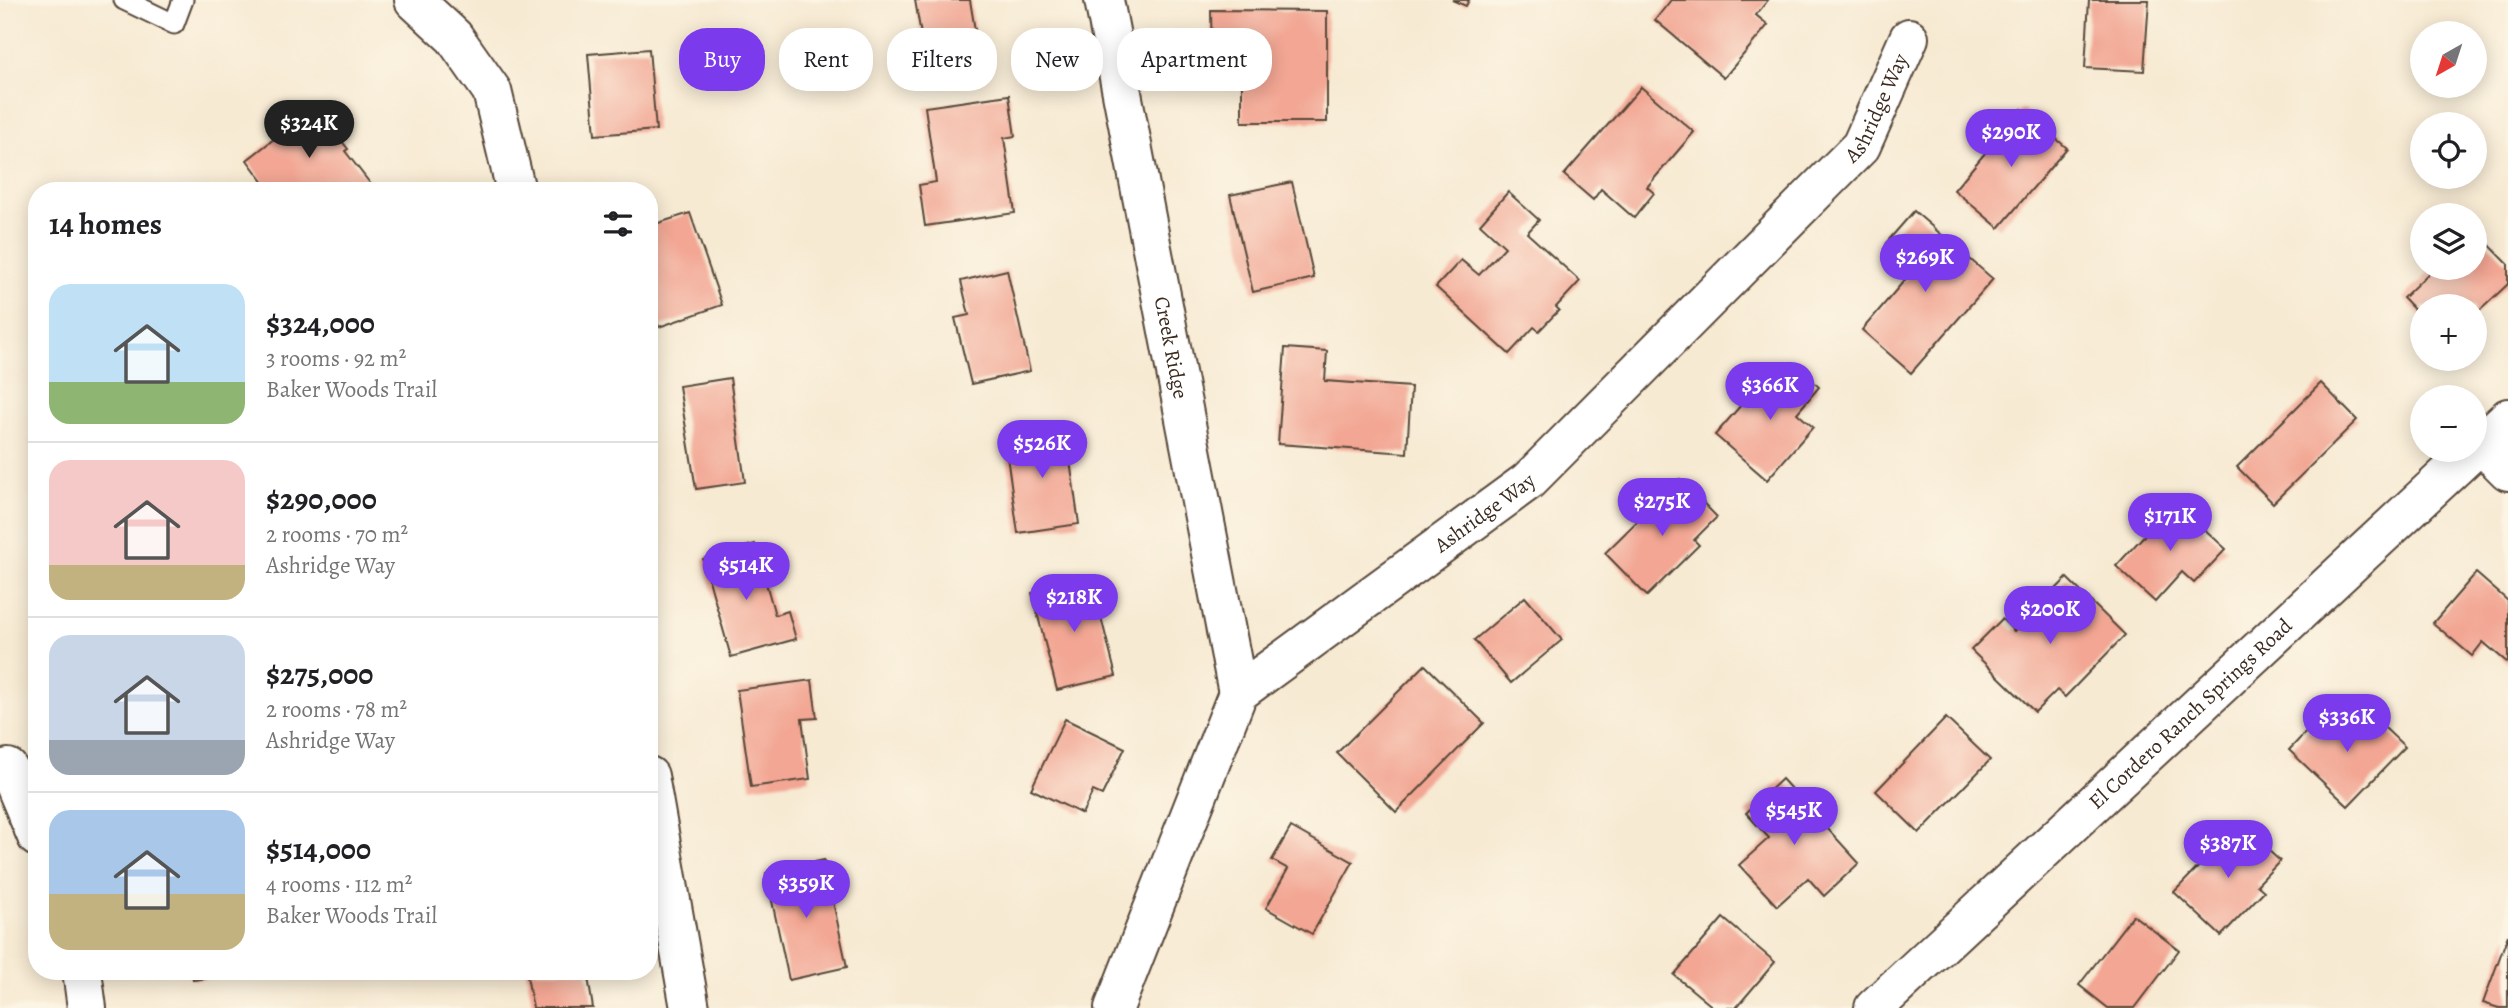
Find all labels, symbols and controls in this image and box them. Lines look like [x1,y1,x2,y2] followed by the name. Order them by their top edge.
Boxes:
[2410,21,2487,98] north arrow
[2410,21,2487,462] map controls
[679,28,765,91] chip: Buy
[779,28,873,91] chip: Rent
[887,28,997,91] chip: Filters
[1011,28,1103,91] chip: New
[1117,28,1272,91] chip: Apartment
[1838,48,1915,169] street label: Ashridge Way
[260,100,358,160] pin: $324K
[280,107,338,138] text: $324K
[1962,110,2060,169] pin: $290K
[2410,112,2487,189] button: locate
[1981,116,2041,147] text: $290K
[2410,203,2487,280] button: layers
[49,204,162,244] text: 14 homes
[599,205,637,243] icon: filters
[1876,234,1974,294] pin: $269K
[1896,241,1954,272] text: $269K
[1148,294,1195,401] street label: Creek Ridge
[2410,294,2487,371] button: +
[266,303,375,343] text: $324,000
[105,312,189,396] icon: home
[266,343,406,374] text: 3 rooms · 92 m²
[1721,362,1819,422] pin: $366K
[1741,369,1799,400] text: $366K
[266,374,437,405] text: Baker Woods Trail
[2410,385,2487,462] button: −
[993,420,1091,480] pin: $526K
[1013,427,1071,458] text: $526K
[1428,467,1542,559] street label: Ashridge Way
[1613,478,1711,538] pin: $275K
[266,479,377,519] text: $290,000
[1634,485,1690,516] text: $275K
[105,488,189,572] icon: home
[2121,494,2219,553] pin: $171K
[2144,500,2196,531] text: $171K
[266,519,408,550] text: 2 rooms · 70 m²
[697,542,795,602] pin: $514K
[719,549,773,580] text: $514K
[266,550,395,581] text: Ashridge Way
[1025,574,1123,634] pin: $218K
[1046,581,1102,612] text: $218K
[2001,586,2099,646] pin: $200K
[2020,593,2080,624] text: $200K
[2082,611,2299,815] street label: El Cordero Ranch Springs Road
[266,654,373,694] text: $275,000
[105,663,189,747] icon: home
[266,694,407,725] text: 2 rooms · 78 m²
[2298,694,2396,754] pin: $336K
[2319,701,2375,732] text: $336K
[266,725,395,756] text: Ashridge Way
[1745,788,1843,847] pin: $545K
[1766,794,1822,825] text: $545K
[2179,820,2277,880] pin: $387K
[2200,827,2256,858] text: $387K
[266,829,371,869] text: $514,000
[105,838,189,922] icon: home
[757,860,855,920] pin: $359K
[778,867,834,898] text: $359K
[266,869,412,900] text: 4 rooms · 112 m²
[266,900,437,931] text: Baker Woods Trail

